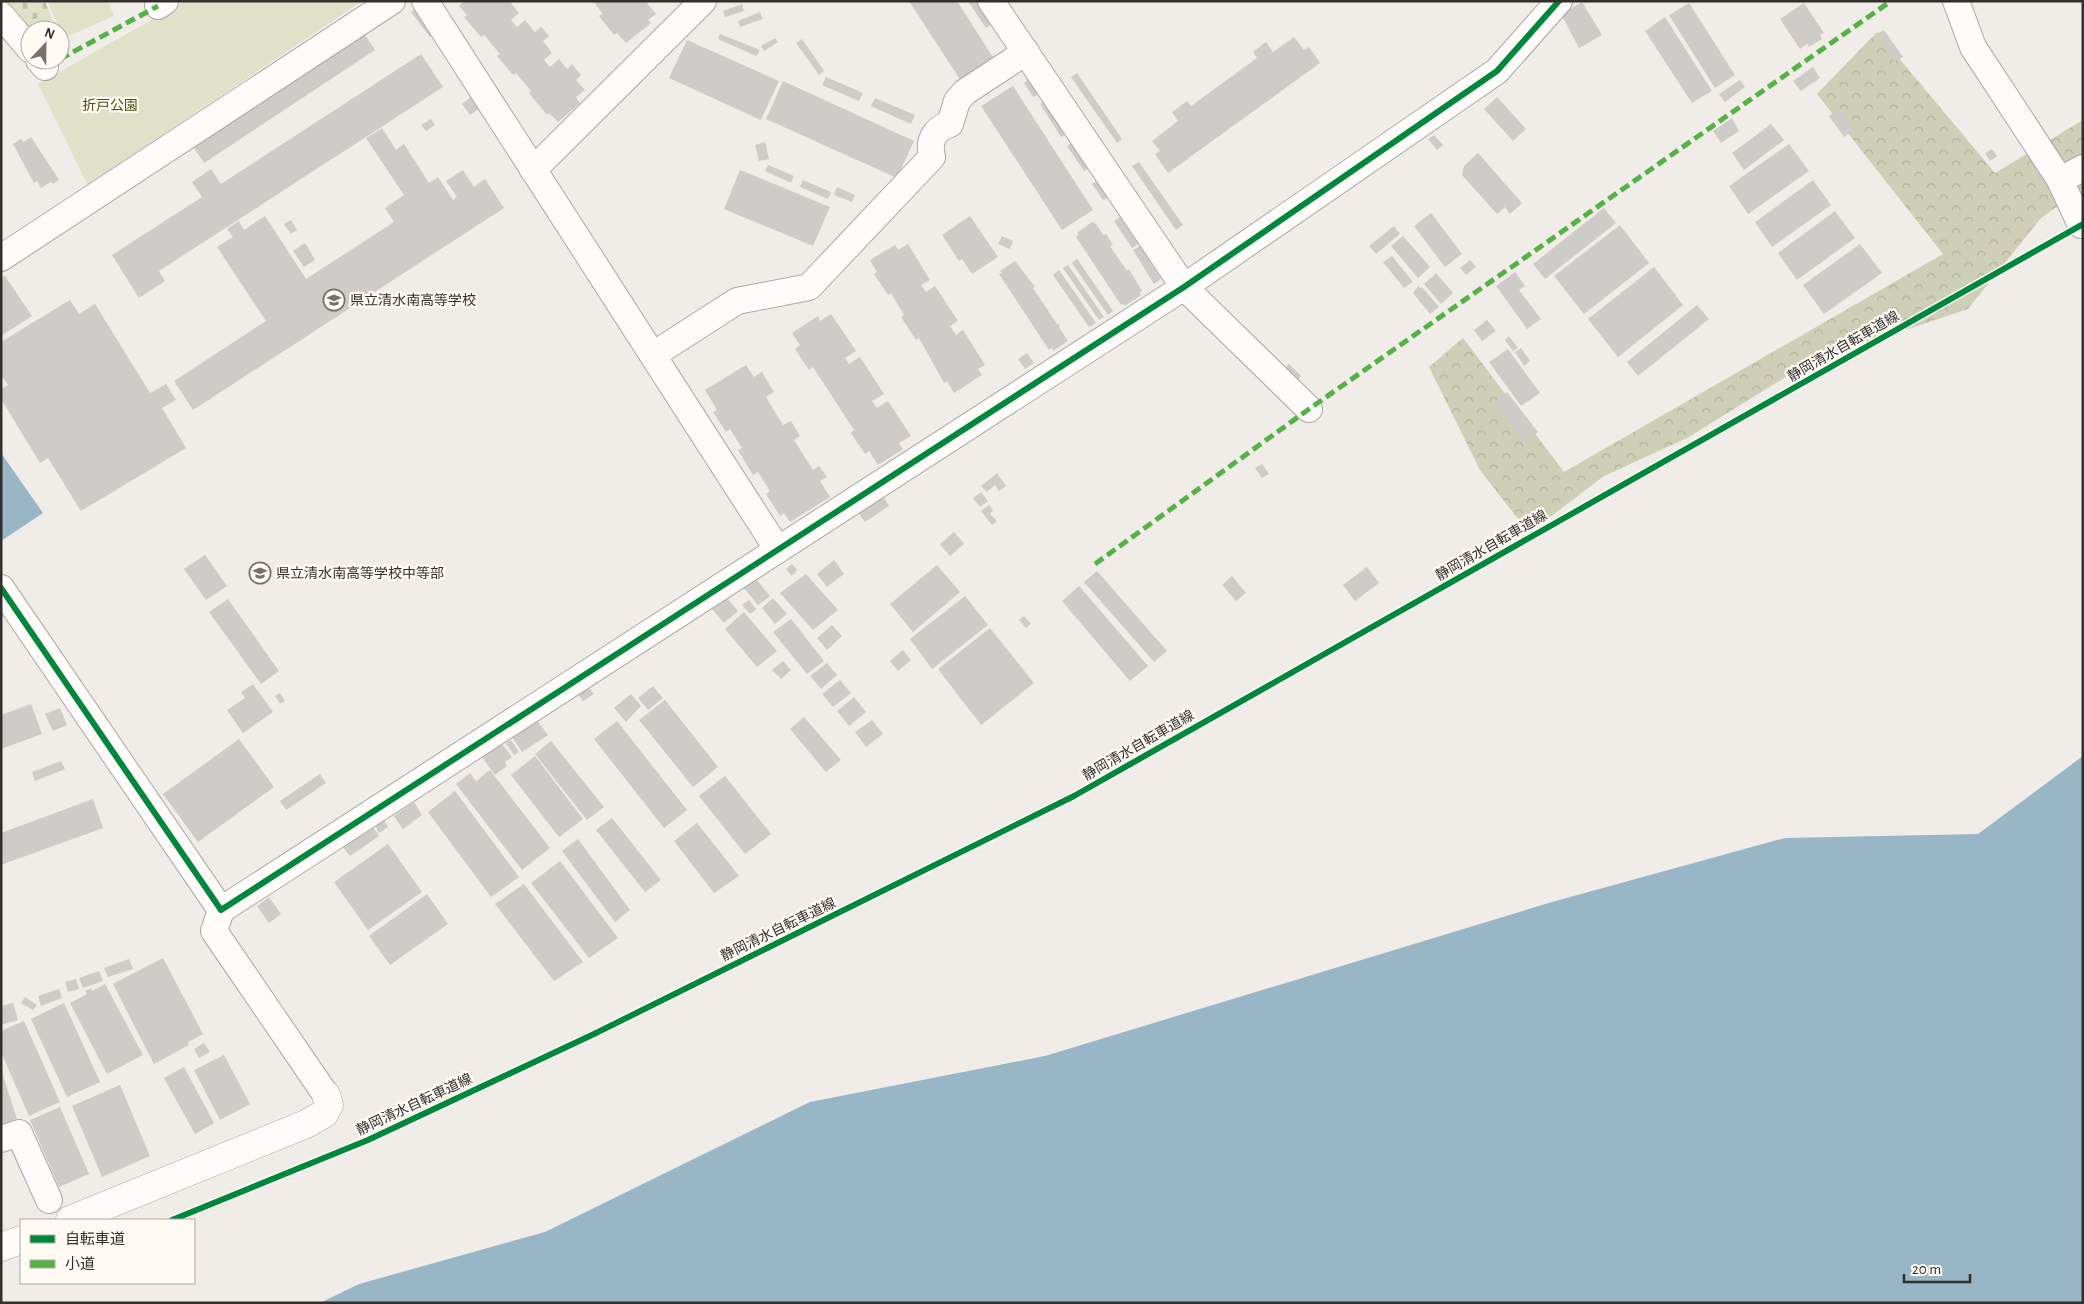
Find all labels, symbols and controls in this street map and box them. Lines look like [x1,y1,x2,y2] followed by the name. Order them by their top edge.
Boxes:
[20,20,70,70] north arrow
[42,26,57,42] text: N
[82,98,138,113] park label: 折戸公園
[322,288,346,312] school or university icon: 県立清水南高等学校
[350,292,476,308] place label: 県立清水南高等学校
[1784,308,1902,384] street label: 静岡清水自転車道線
[1432,507,1550,583] street label: 静岡清水自転車道線
[248,561,272,585] school or university icon: 県立清水南高等学校中等部
[276,565,444,581] place label: 県立清水南高等学校中等部
[1079,707,1197,783] street label: 静岡清水自転車道線
[718,894,838,964] street label: 静岡清水自転車道線
[354,1070,474,1138] street label: 静岡清水自転車道線
[20,1219,195,1284] legend
[65,1231,125,1247] text: 自転車道
[1904,1252,1970,1284] scale bar
[65,1256,95,1272] text: 小道
[1912,1262,1941,1277] text: 20 m

